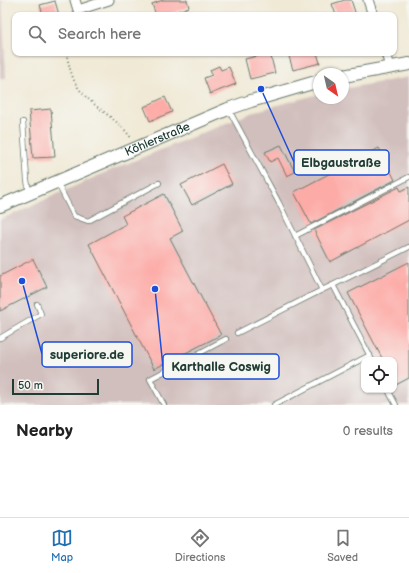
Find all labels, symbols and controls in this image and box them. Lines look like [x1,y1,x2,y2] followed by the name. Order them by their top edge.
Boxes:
[12,12,397,56] search box
[26,23,48,45] icon: search
[58,25,141,44] text: Search here
[313,68,349,104] north arrow
[122,119,192,160] street label: Köhlerstraße
[294,150,389,175] callout: Elbgaustraße
[301,155,381,171] text: Elbgaustraße
[42,342,132,367] callout: superiore.de
[50,347,125,363] text: superiore.de
[163,354,279,379] callout: Karthalle Coswig
[361,357,397,393] map controls
[361,357,397,393] button: locate
[171,359,271,375] text: Karthalle Coswig
[12,377,99,396] scale bar
[18,379,43,392] text: 50 m
[16,421,73,441] text: Nearby
[343,423,393,439] text: 0 results
[51,527,73,564] tab: Map
[175,527,225,564] tab: Directions
[327,527,358,564] tab: Saved

